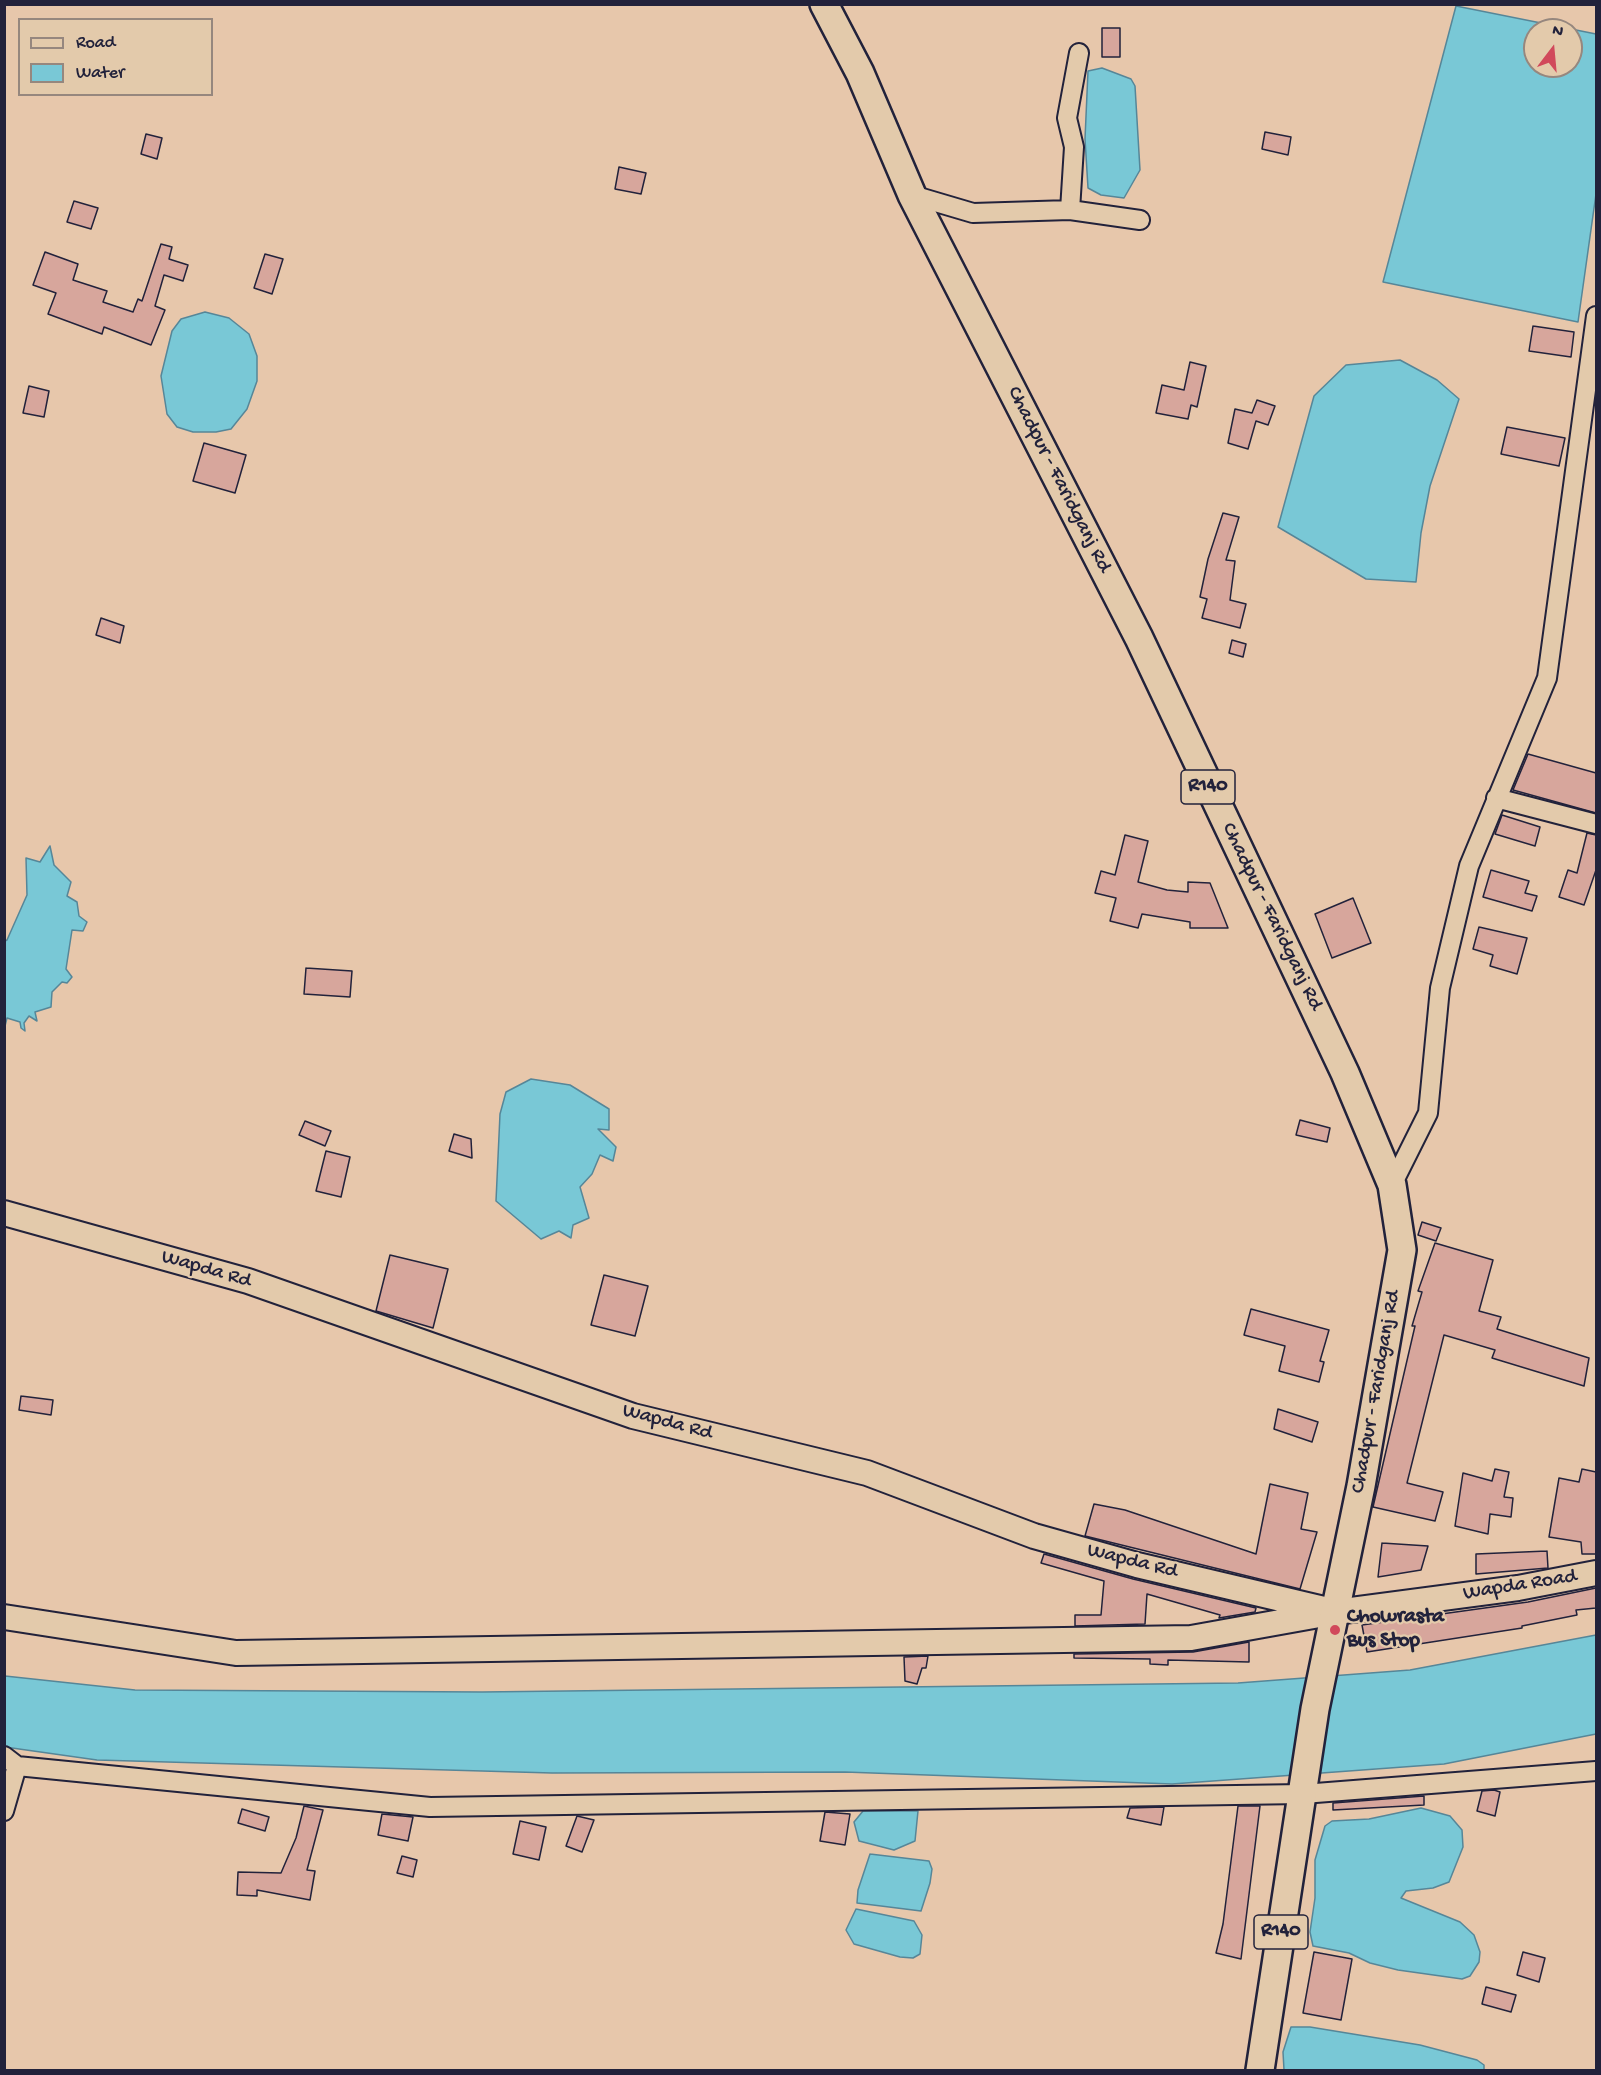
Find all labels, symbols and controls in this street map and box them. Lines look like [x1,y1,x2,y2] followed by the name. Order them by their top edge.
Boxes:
[18,18,213,96] legend
[1523,18,1583,78] north arrow
[1550,22,1565,43] text: N
[76,33,115,54] text: Road
[76,63,124,84] text: Water
[1000,383,1116,577] street label: Chadpur - Faridganj Rd
[1181,770,1235,804] road number: R140
[1215,819,1327,1015] street label: Chadpur - Faridganj Rd
[158,1245,254,1295] street label: Wapda Rd
[1347,1289,1407,1495] street label: Chadpur - Faridganj Rd
[619,1399,715,1447] street label: Wapda Rd
[1084,1539,1180,1585] street label: Wapda Rd
[1461,1565,1579,1607] street label: Wapda Road
[1347,1605,1444,1655] place label: Chowrasta Bus Stop
[1328,1623,1342,1637] marker: Chowrasta Bus Stop
[1254,1915,1308,1949] road number: R140

